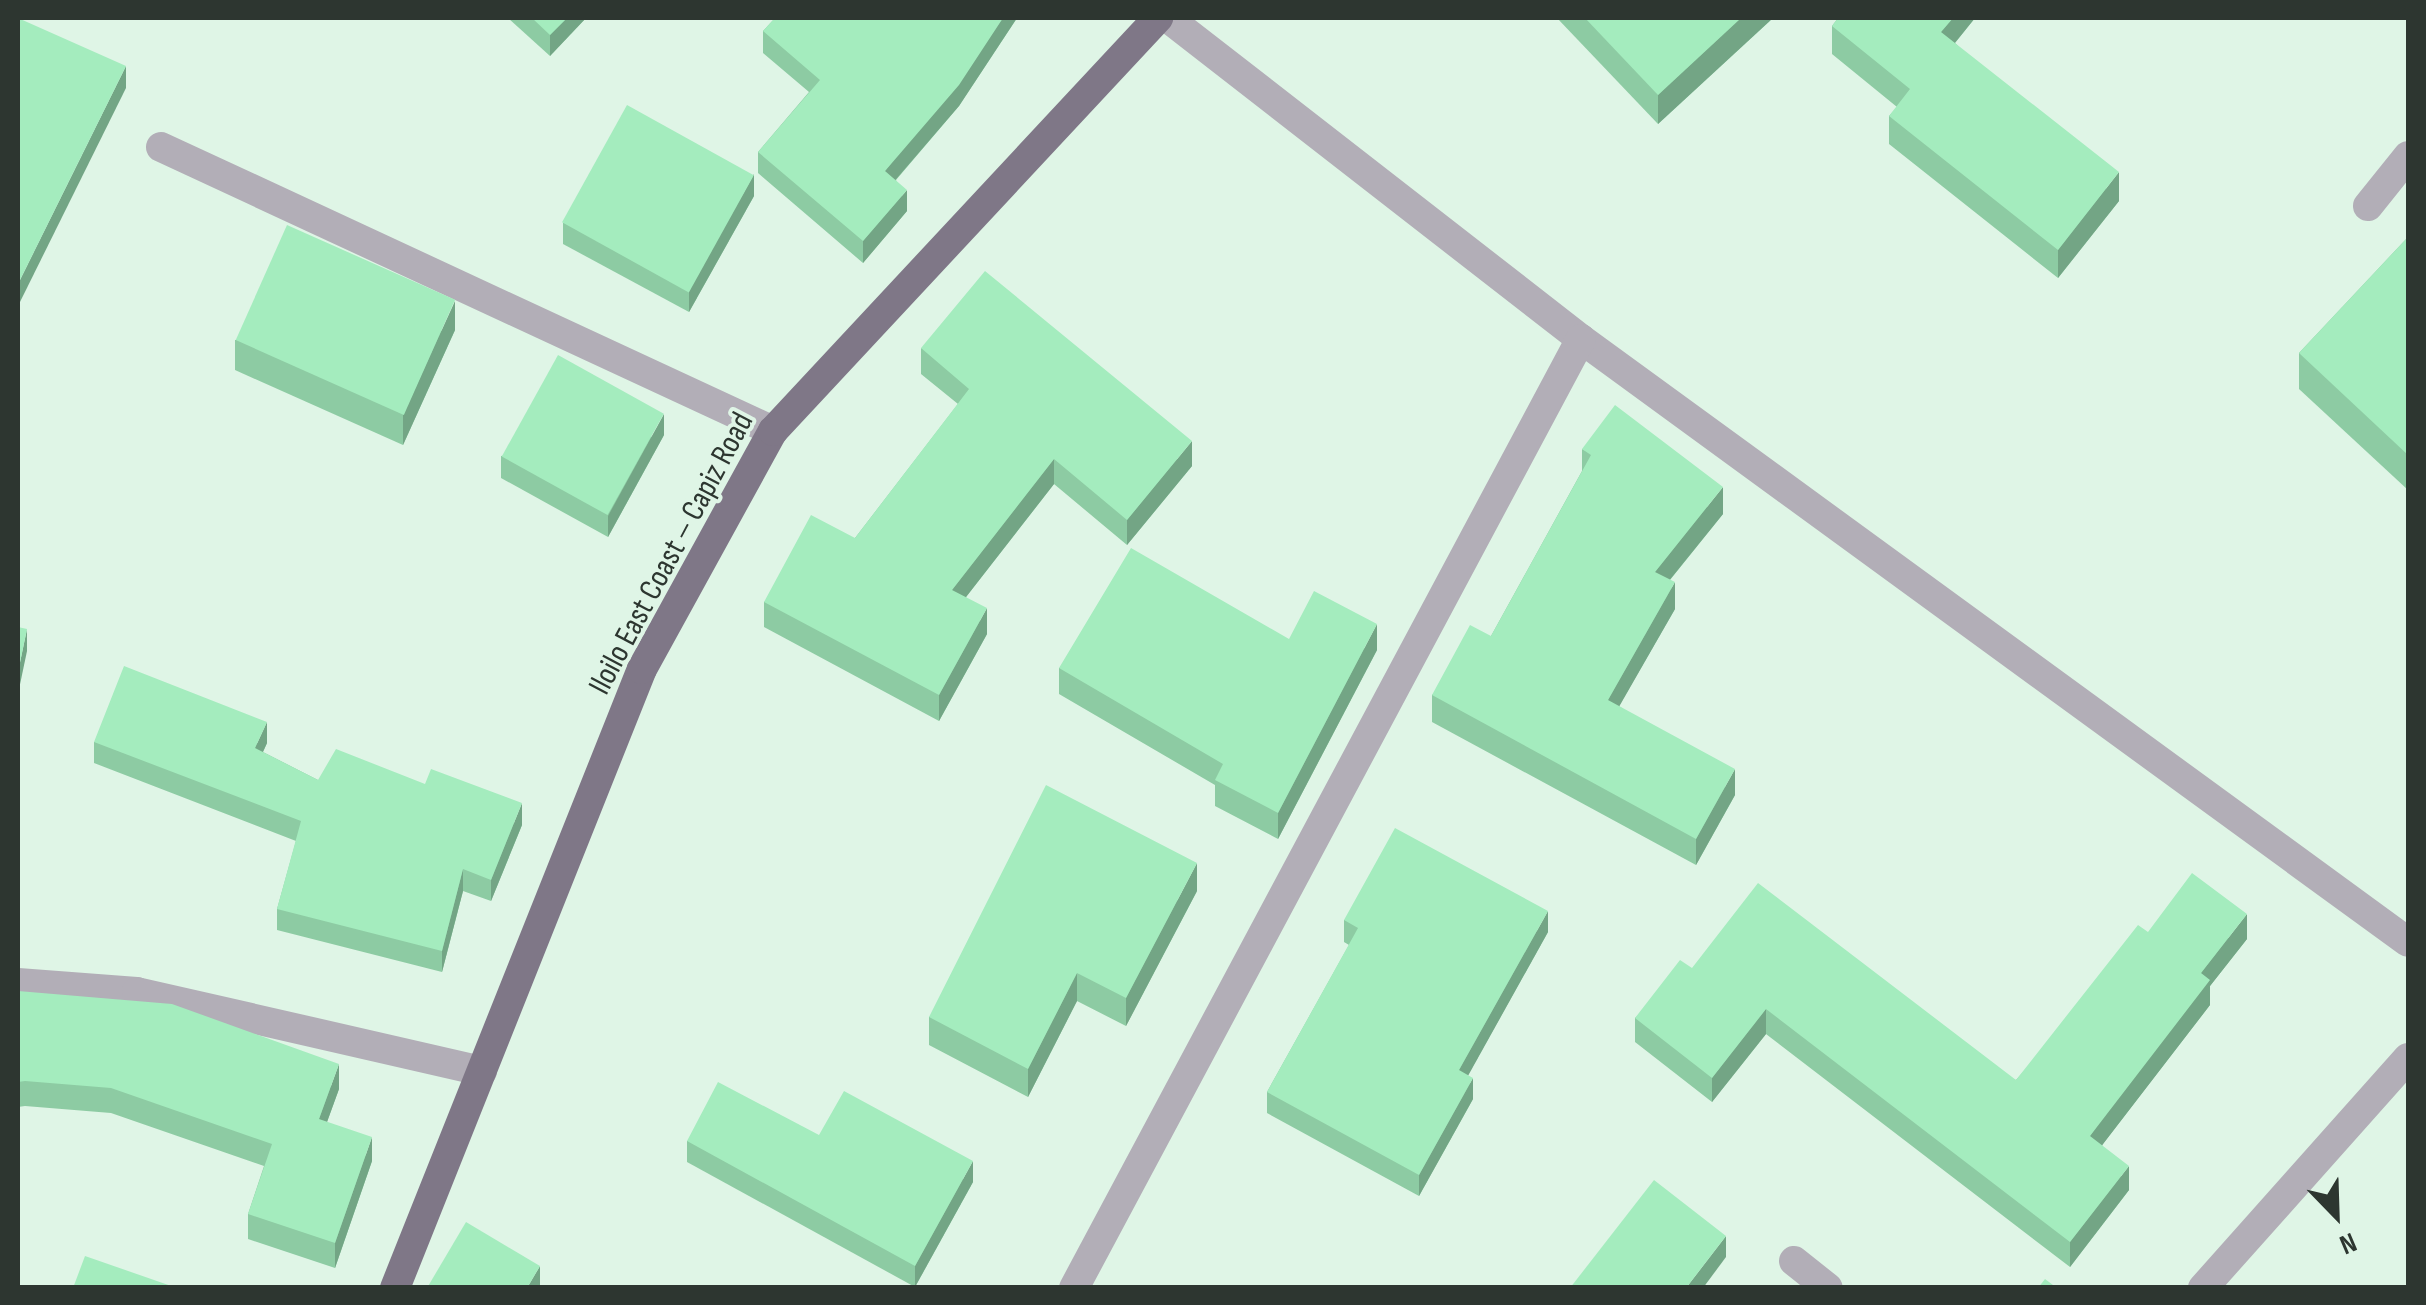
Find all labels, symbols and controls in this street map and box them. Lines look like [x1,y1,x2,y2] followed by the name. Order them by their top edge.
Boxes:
[581,406,763,702] street label: Iloilo East Coast – Capiz Road
[2286,1165,2386,1265] north arrow
[2335,1225,2361,1261] text: N

